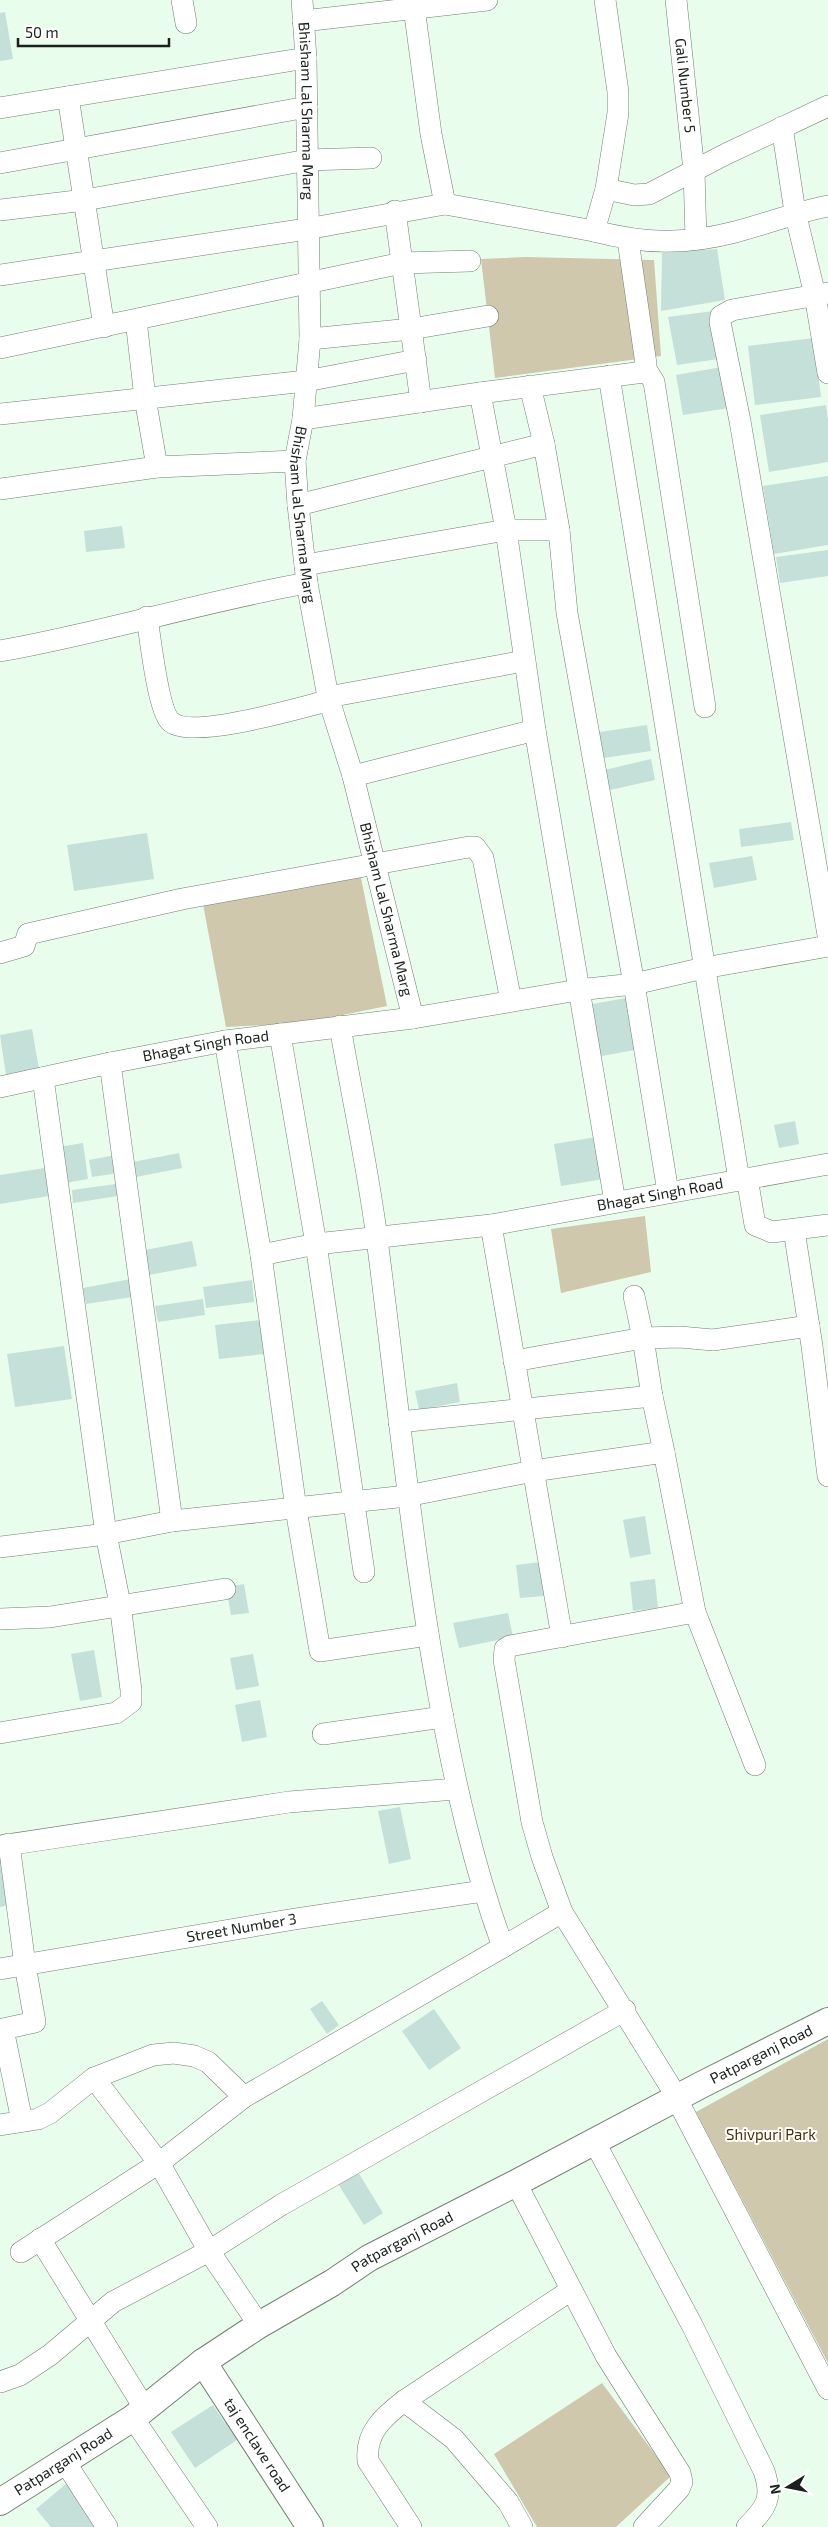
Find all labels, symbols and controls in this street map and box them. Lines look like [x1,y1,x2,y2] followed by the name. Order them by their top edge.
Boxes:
[18,15,169,47] scale bar
[296,21,318,201] street label: Bhisham Lal Sharma Marg
[25,23,59,41] text: 50 m
[672,37,700,134] street label: Gali Number 5
[287,425,321,605] street label: Bhisham Lal Sharma Marg
[357,820,417,998] street label: Bhisham Lal Sharma Marg
[141,1026,270,1065] street label: Bhagat Singh Road
[595,1173,724,1214] street label: Bhagat Singh Road
[185,1909,298,1945] street label: Street Number 3
[707,2020,815,2087] street label: Patparganj Road
[726,2125,816,2143] park label: Shivpuri Park
[347,2207,456,2275] street label: Patparganj Road
[221,2394,295,2495] street label: taj enclave road
[10,2423,115,2499] street label: Patparganj Road
[763,2462,813,2512] north arrow
[765,2483,784,2496] text: N

